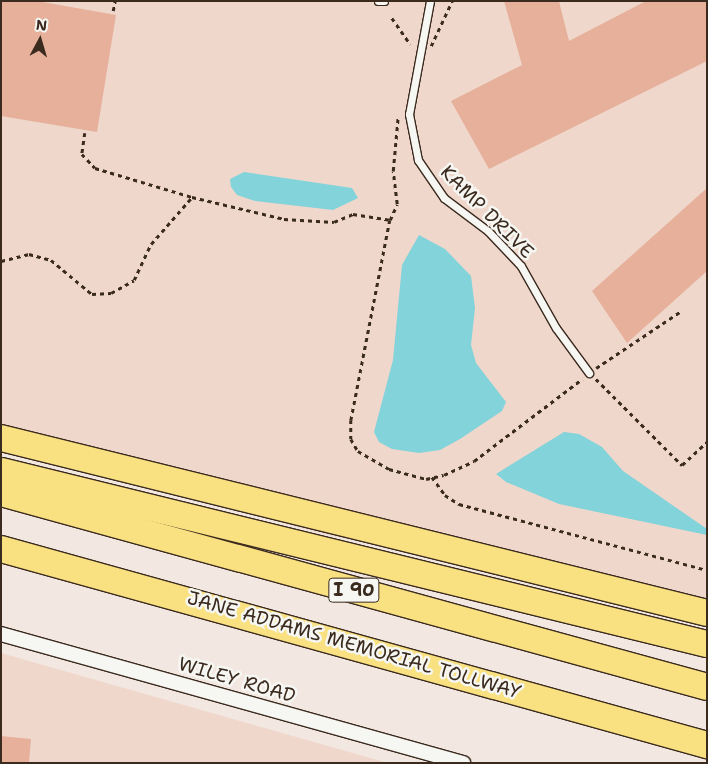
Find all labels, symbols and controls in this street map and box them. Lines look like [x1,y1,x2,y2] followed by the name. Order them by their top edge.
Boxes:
[15,15,65,65] north arrow
[35,16,48,35] text: N
[436,161,538,263] street label: KAMP DRIVE
[328,574,380,606] road number: I 90
[184,586,524,704] street label: JANE ADDAMS MEMORIAL TOLLWAY
[176,652,298,708] street label: WILEY ROAD

